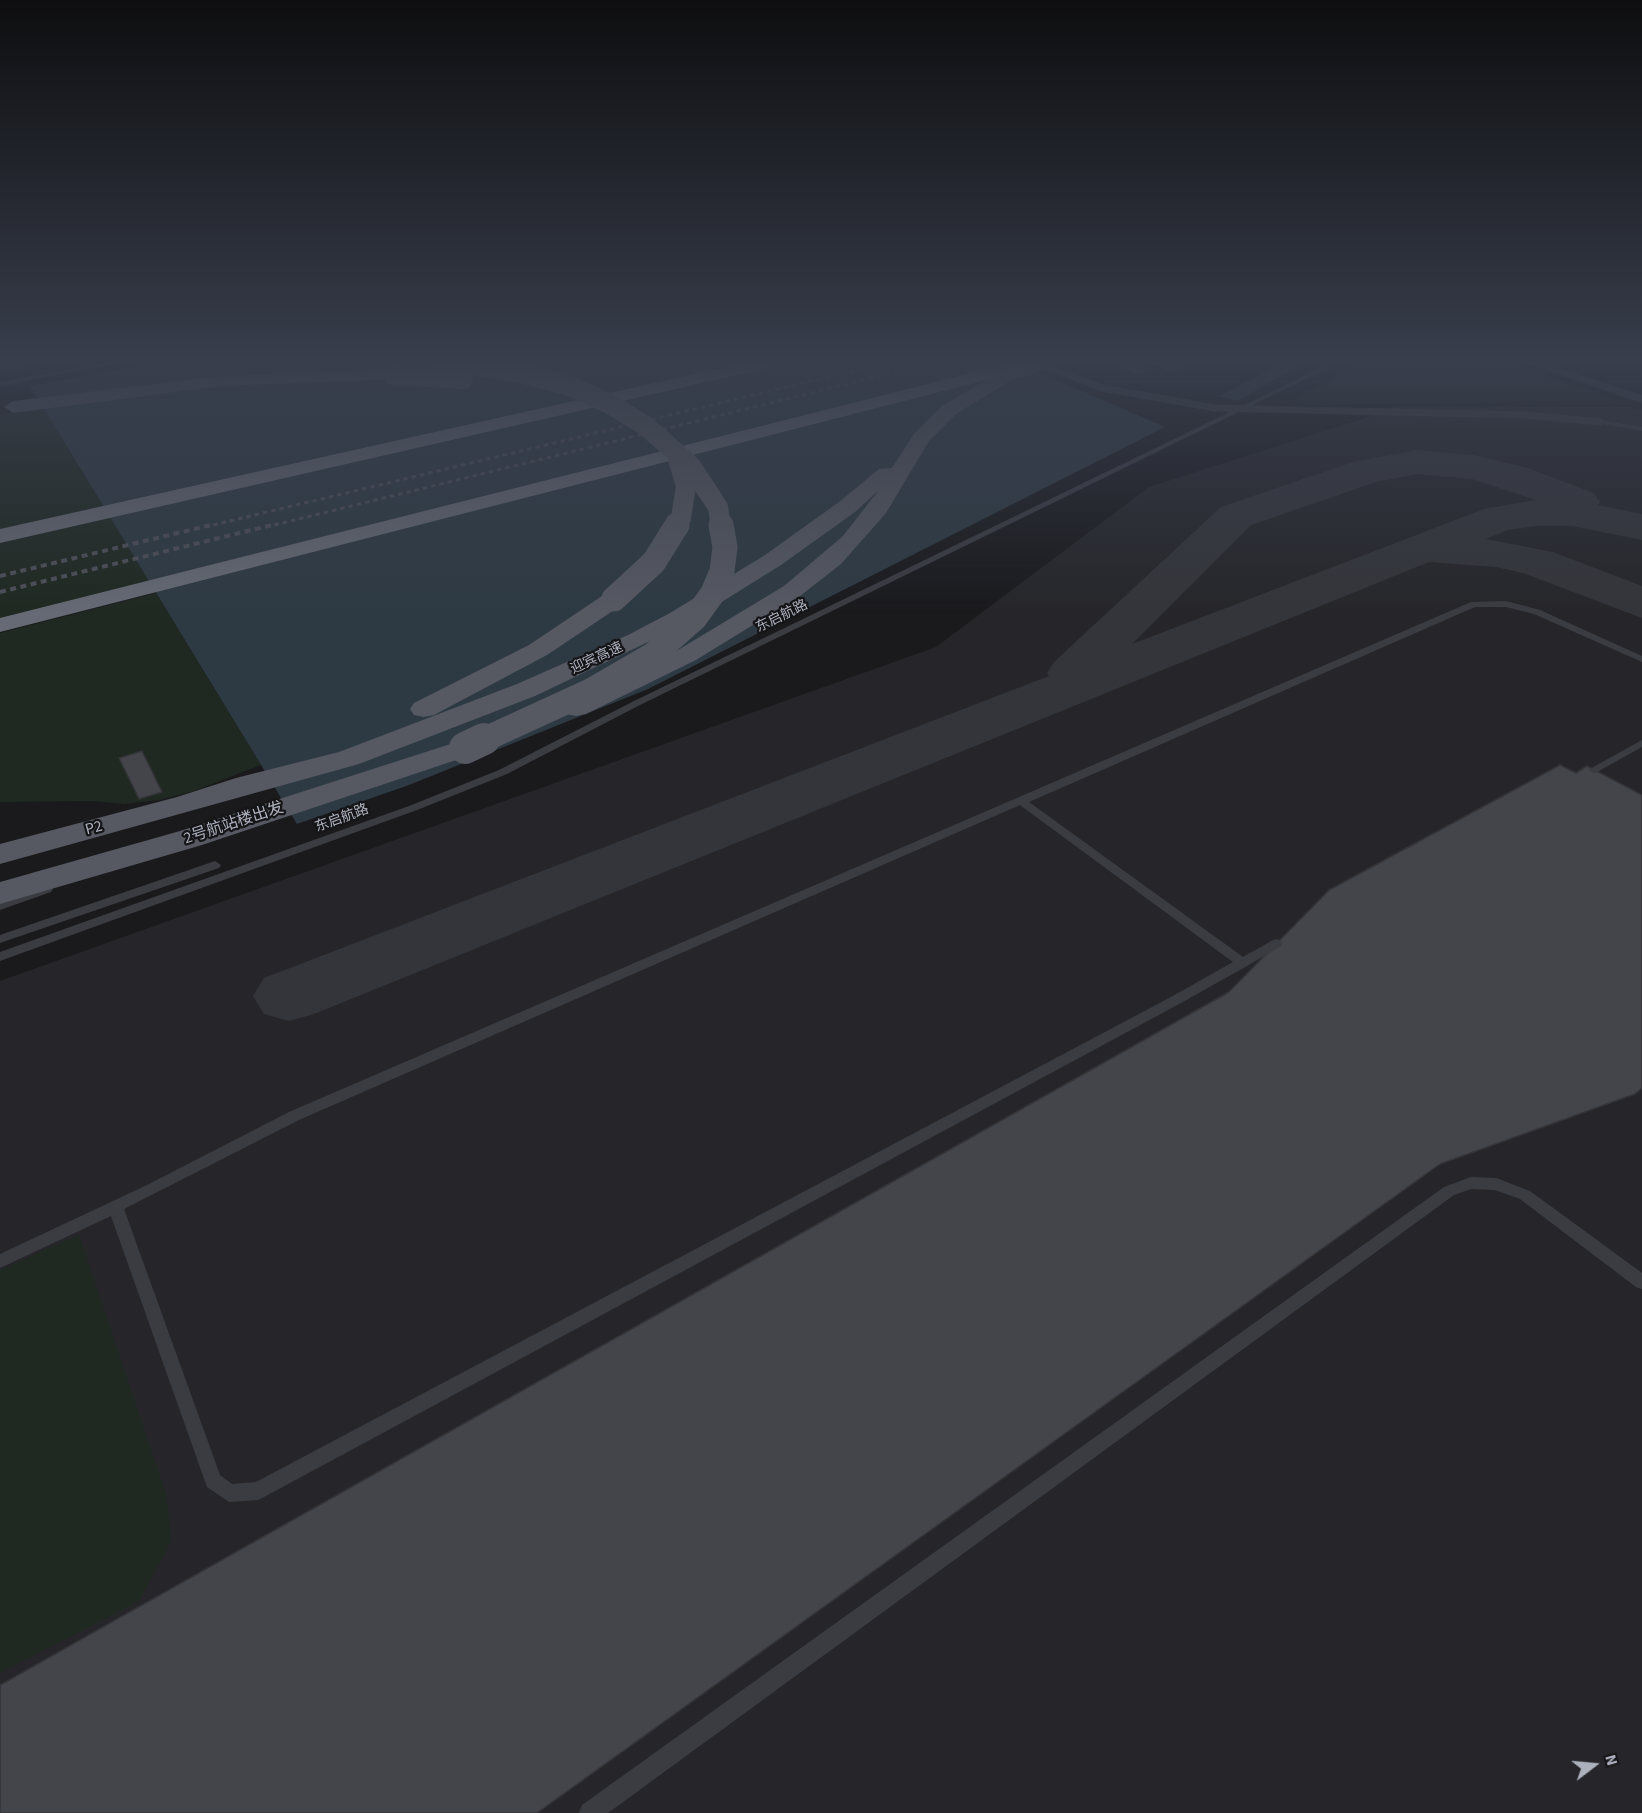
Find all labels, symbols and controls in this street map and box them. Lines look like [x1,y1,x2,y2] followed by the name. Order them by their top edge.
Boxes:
[753,597,811,637] street label: 东启航路
[568,640,626,678] street label: 迎宾高速
[182,799,286,849] street label: 2号航站楼出发
[313,802,371,836] street label: 东启航路
[83,818,105,840] street label: P2
[1564,1735,1624,1795] north arrow
[1599,1752,1623,1768] text: N

